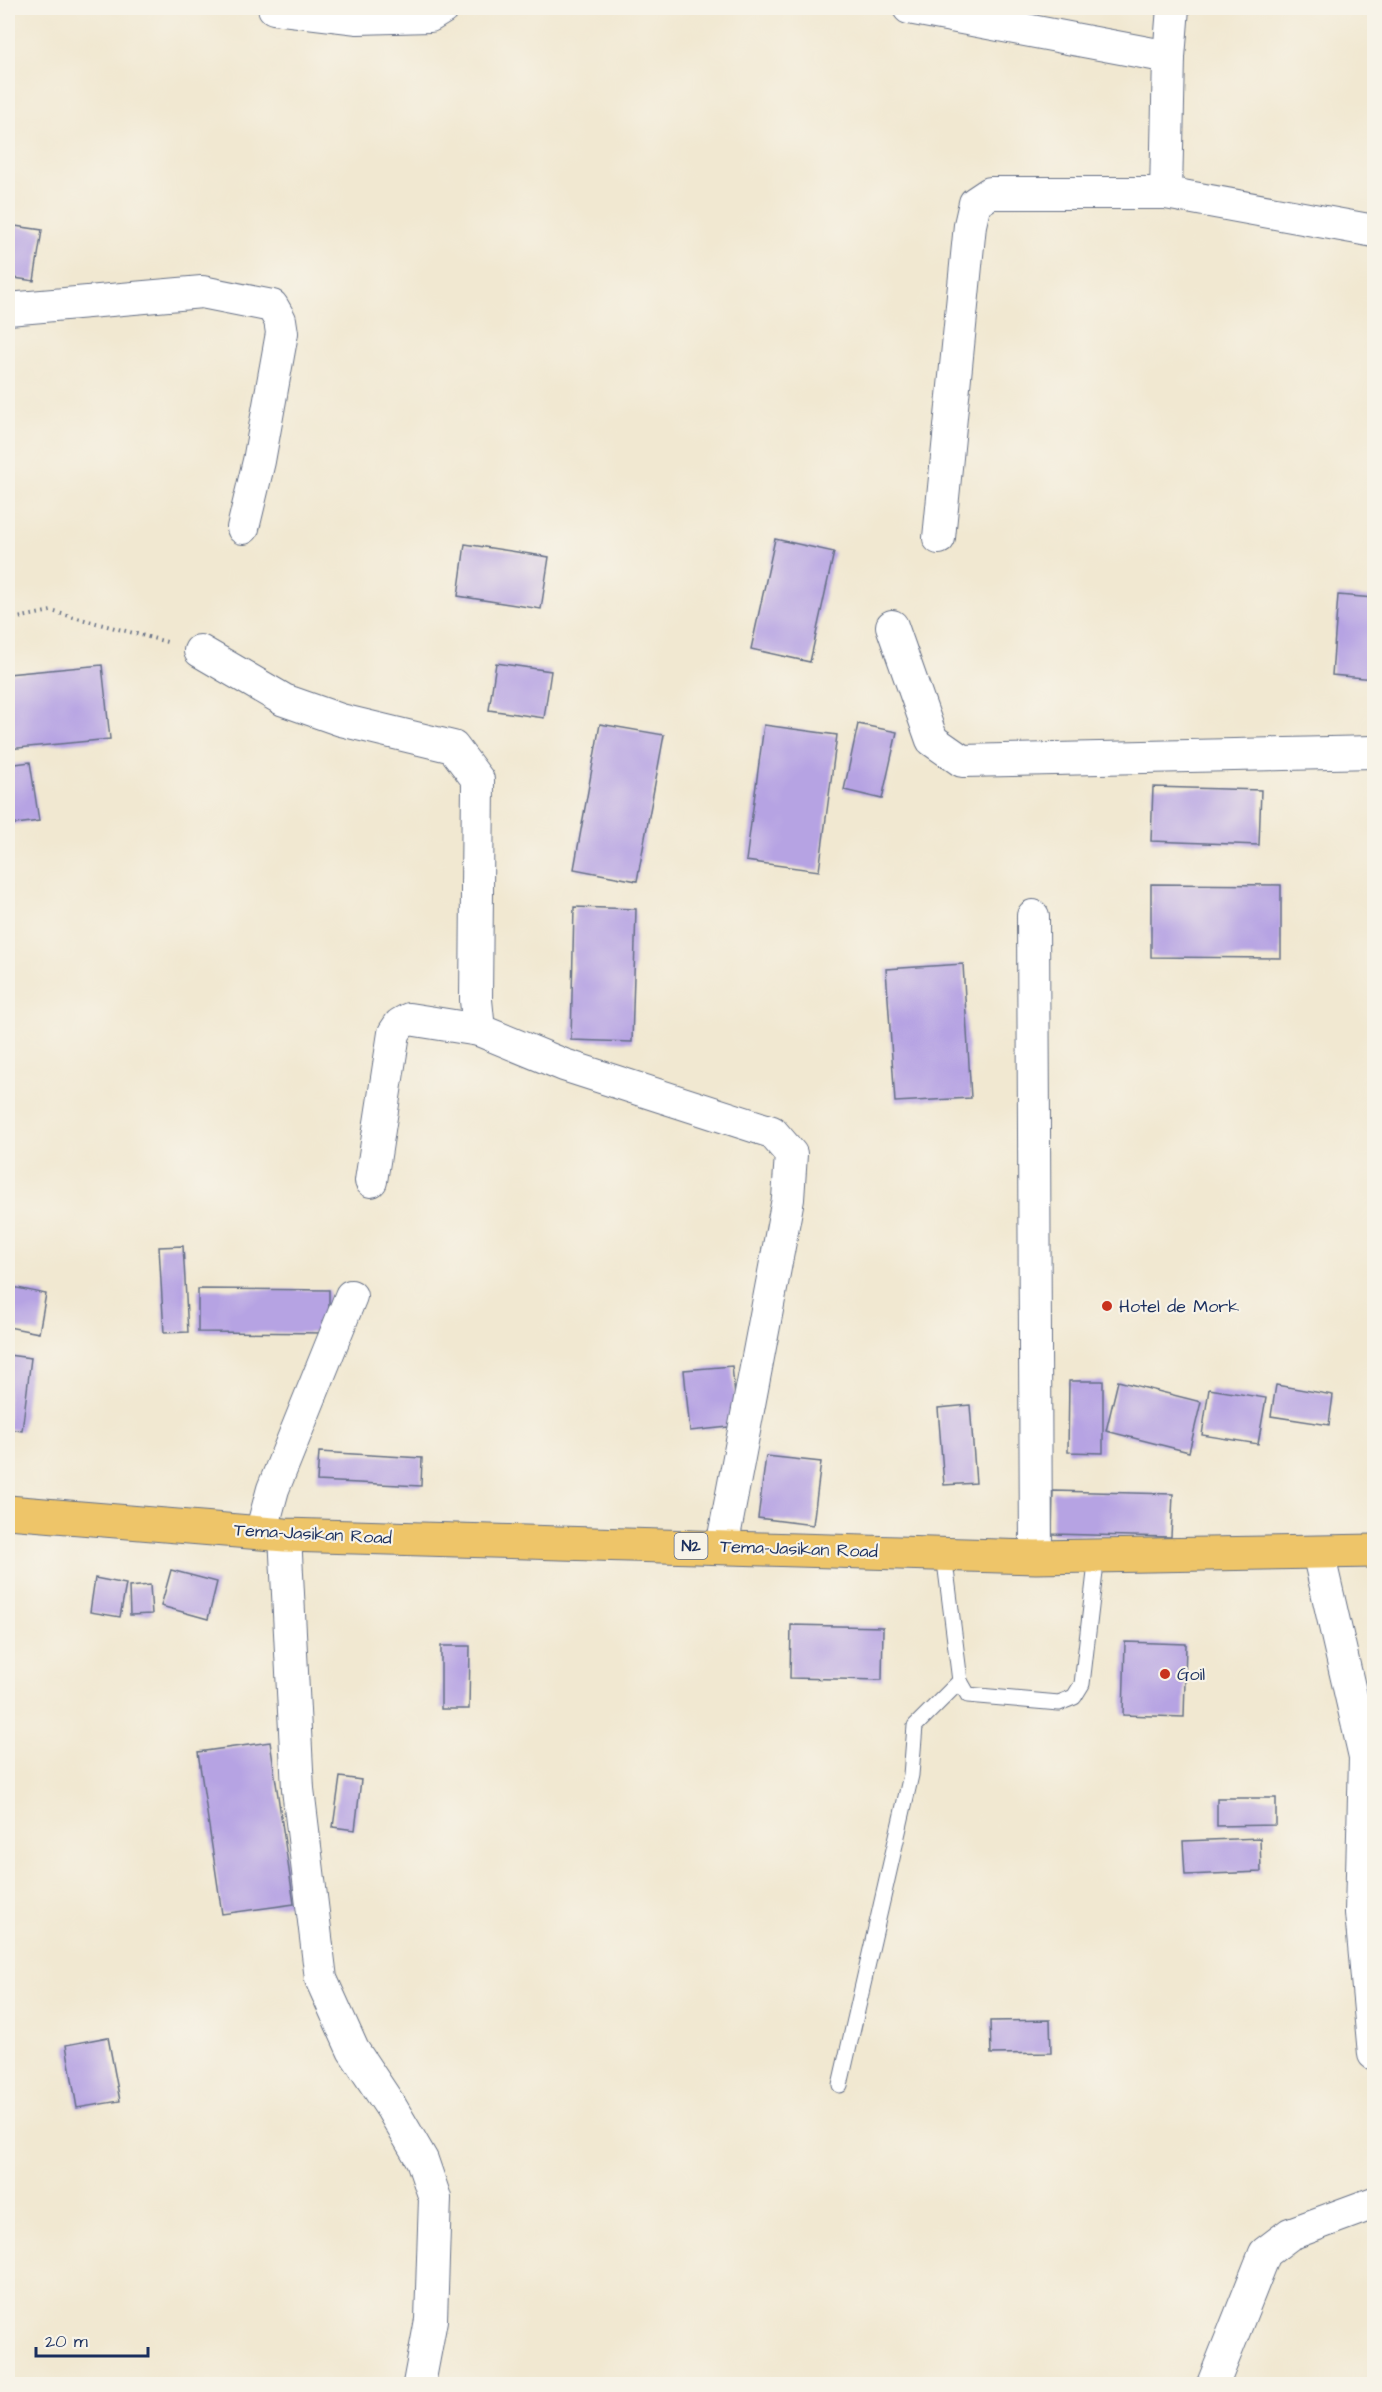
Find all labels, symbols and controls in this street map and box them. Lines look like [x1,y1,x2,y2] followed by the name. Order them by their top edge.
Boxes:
[1119,1294,1239,1319] place label: Hotel de Mork
[1100,1299,1114,1313] marker: Hotel de Mork
[233,1517,393,1551] street label: Tema-Jasikan Road
[674,1533,708,1559] road number: N2
[720,1534,878,1564] street label: Tema-Jasikan Road
[1177,1662,1205,1687] place label: Goil
[1158,1667,1172,1681] marker: Goil
[36,2320,148,2358] scale bar
[45,2329,88,2354] text: 20 m

